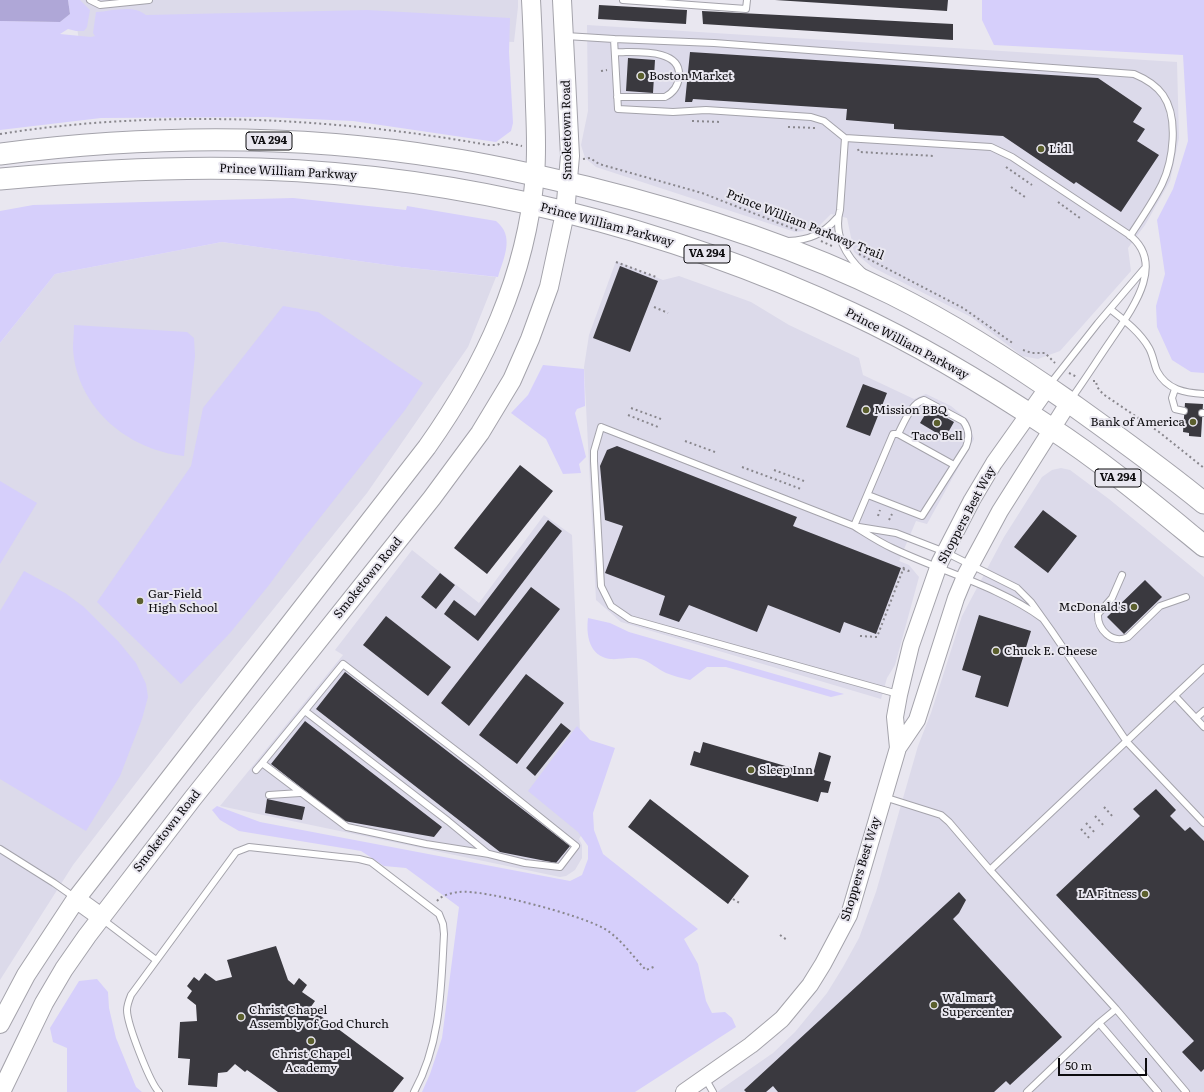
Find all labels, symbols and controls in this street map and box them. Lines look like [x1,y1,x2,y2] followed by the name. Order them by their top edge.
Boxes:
[649,69,733,83] place label: Boston Market
[636,71,646,81] marker: Boston Market
[559,80,575,180] street label: Smoketown Road
[246,132,292,150] road number: VA 294
[1049,142,1072,156] place label: Lidl
[1036,144,1046,154] marker: Lidl
[219,161,357,183] street label: Prince William Parkway
[724,187,886,263] street label: Prince William Parkway Trail
[539,200,675,250] street label: Prince William Parkway
[684,245,730,263] road number: VA 294
[843,305,971,383] street label: Prince William Parkway
[874,403,947,417] place label: Mission BBQ
[861,405,871,415] marker: Mission BBQ
[1091,415,1185,429] place label: Bank of America
[1188,417,1198,427] marker: Bank of America
[932,418,942,428] marker: Taco Bell
[911,429,963,443] place label: Taco Bell
[935,464,999,566] street label: Shoppers Best Way
[1095,469,1141,487] road number: VA 294
[331,534,405,622] street label: Smoketown Road
[148,587,218,615] place label: Gar-Field High School
[135,596,145,606] marker: Gar-Field High School
[1059,600,1126,614] place label: McDonald's
[1129,602,1139,612] marker: McDonald's
[1004,644,1097,658] place label: Chuck E. Cheese
[991,646,1001,656] marker: Chuck E. Cheese
[759,763,813,777] place label: Sleep Inn
[746,765,756,775] marker: Sleep Inn
[130,787,204,875] street label: Smoketown Road
[838,815,884,923] street label: Shoppers Best Way
[1078,887,1137,901] place label: LA Fitness
[1140,889,1150,899] marker: LA Fitness
[942,991,1012,1019] place label: Walmart Supercenter
[929,1000,939,1010] marker: Walmart Supercenter
[249,1003,389,1031] place label: Christ Chapel Assembly of God Church
[236,1012,246,1022] marker: Christ Chapel Assembly of God Church
[306,1036,316,1046] marker: Christ Chapel Academy
[272,1047,350,1075] place label: Christ Chapel Academy
[1060,1050,1149,1076] scale bar
[1065,1056,1092,1074] text: 50 m

